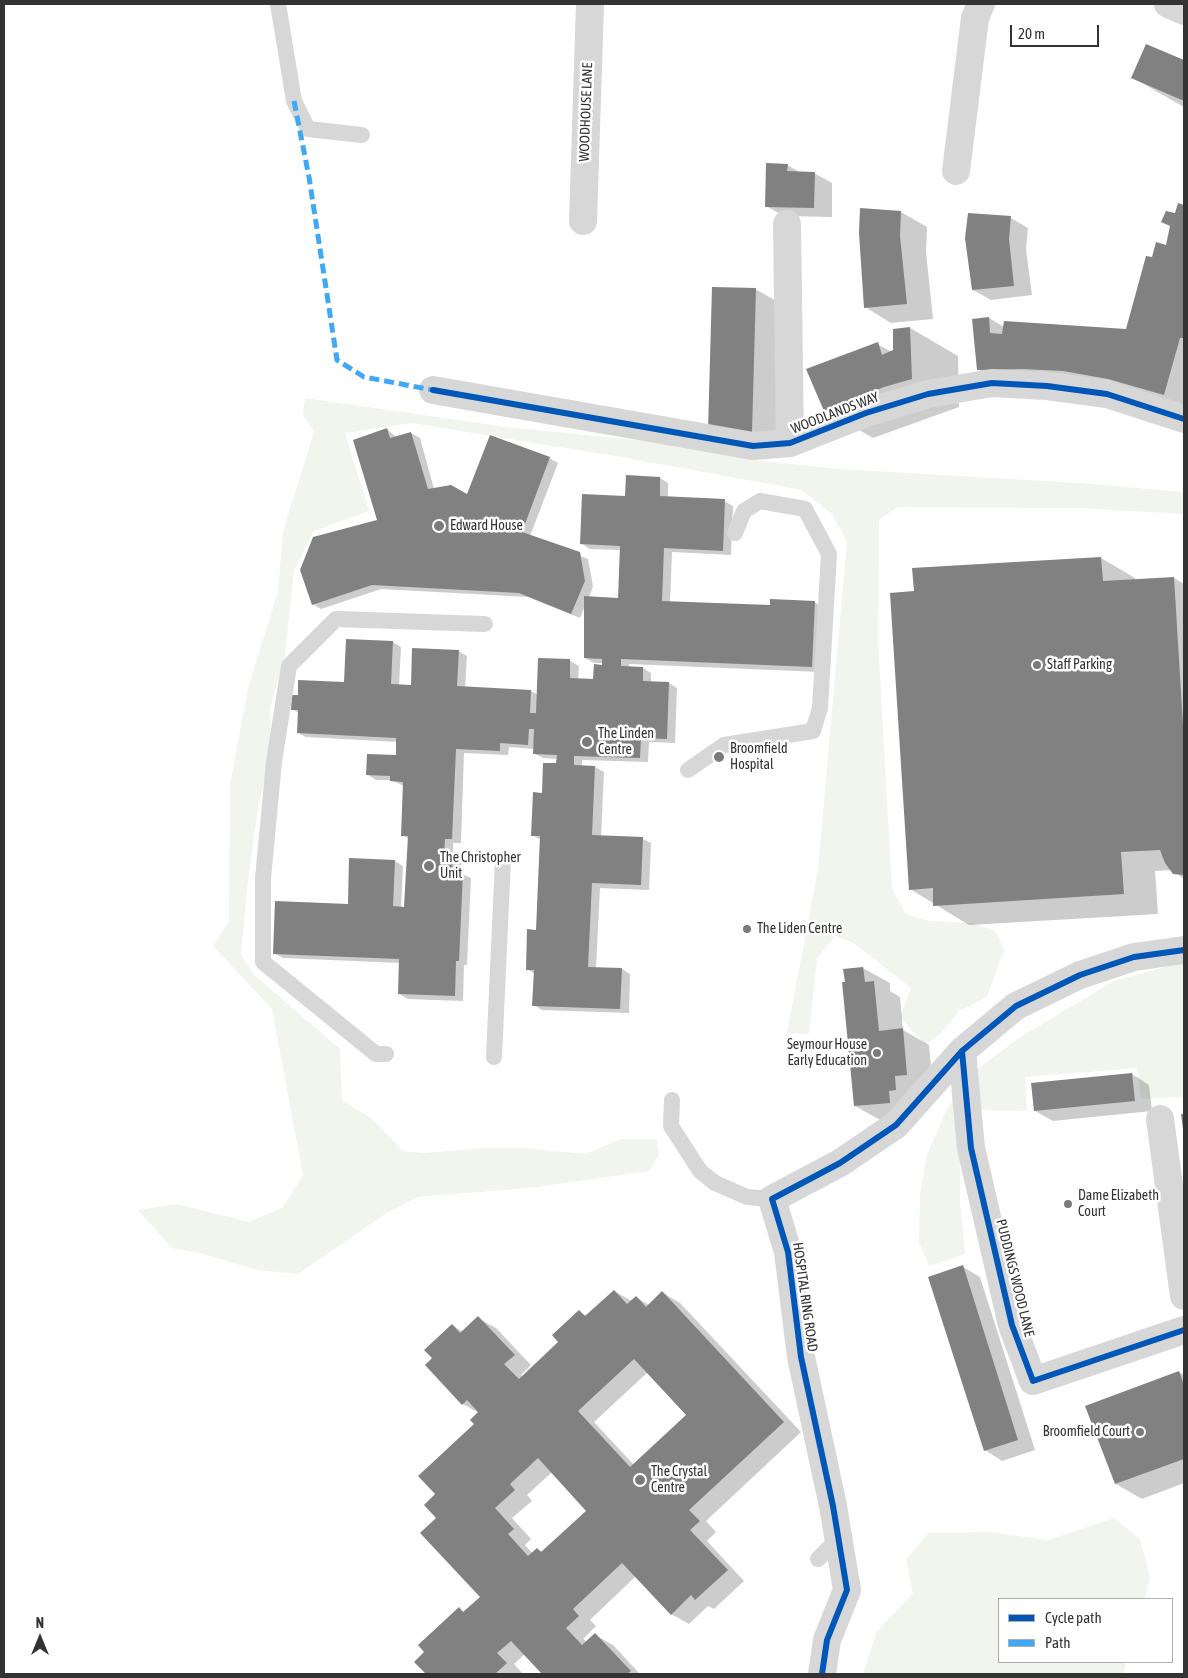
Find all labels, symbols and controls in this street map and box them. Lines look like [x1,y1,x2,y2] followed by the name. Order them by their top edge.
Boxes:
[1013,15,1102,47] scale bar
[1018,25,1045,42] text: 20 m
[576,62,596,162] street label: WOODHOUSE LANE
[789,389,881,437] street label: WOODLANDS WAY
[450,518,523,534] place label: Edward House
[432,519,446,533] marker: Edward House
[1047,657,1112,673] place label: Staff Parking
[1031,659,1043,671] marker: Staff Parking
[598,726,654,759] place label: The Linden Centre
[580,735,594,749] marker: The Linden Centre
[730,741,788,774] place label: Broomfield Hospital
[712,750,726,764] marker: Broomfield Hospital
[440,850,521,882] place label: The Christopher Unit
[422,859,436,873] marker: The Christopher Unit
[757,921,842,937] place label: The Liden Centre
[741,923,753,935] marker: The Liden Centre
[787,1037,867,1070] place label: Seymour House Early Education
[871,1047,883,1059] marker: Seymour House Early Education
[1078,1188,1159,1220] place label: Dame Elizabeth Court
[1062,1198,1074,1210] marker: Dame Elizabeth Court
[992,1218,1038,1338] street label: PUDDINGS WOOD LANE
[789,1241,821,1353] street label: HOSPITAL RING ROAD
[1043,1424,1130,1440] place label: Broomfield Court
[1134,1426,1146,1438] marker: Broomfield Court
[651,1464,707,1496] place label: The Crystal Centre
[633,1473,647,1487] marker: The Crystal Centre
[998,1598,1173,1663] legend
[1045,1609,1102,1626] text: Cycle path
[15,1613,65,1663] north arrow
[36,1615,44,1631] text: N
[1045,1634,1071,1651] text: Path

